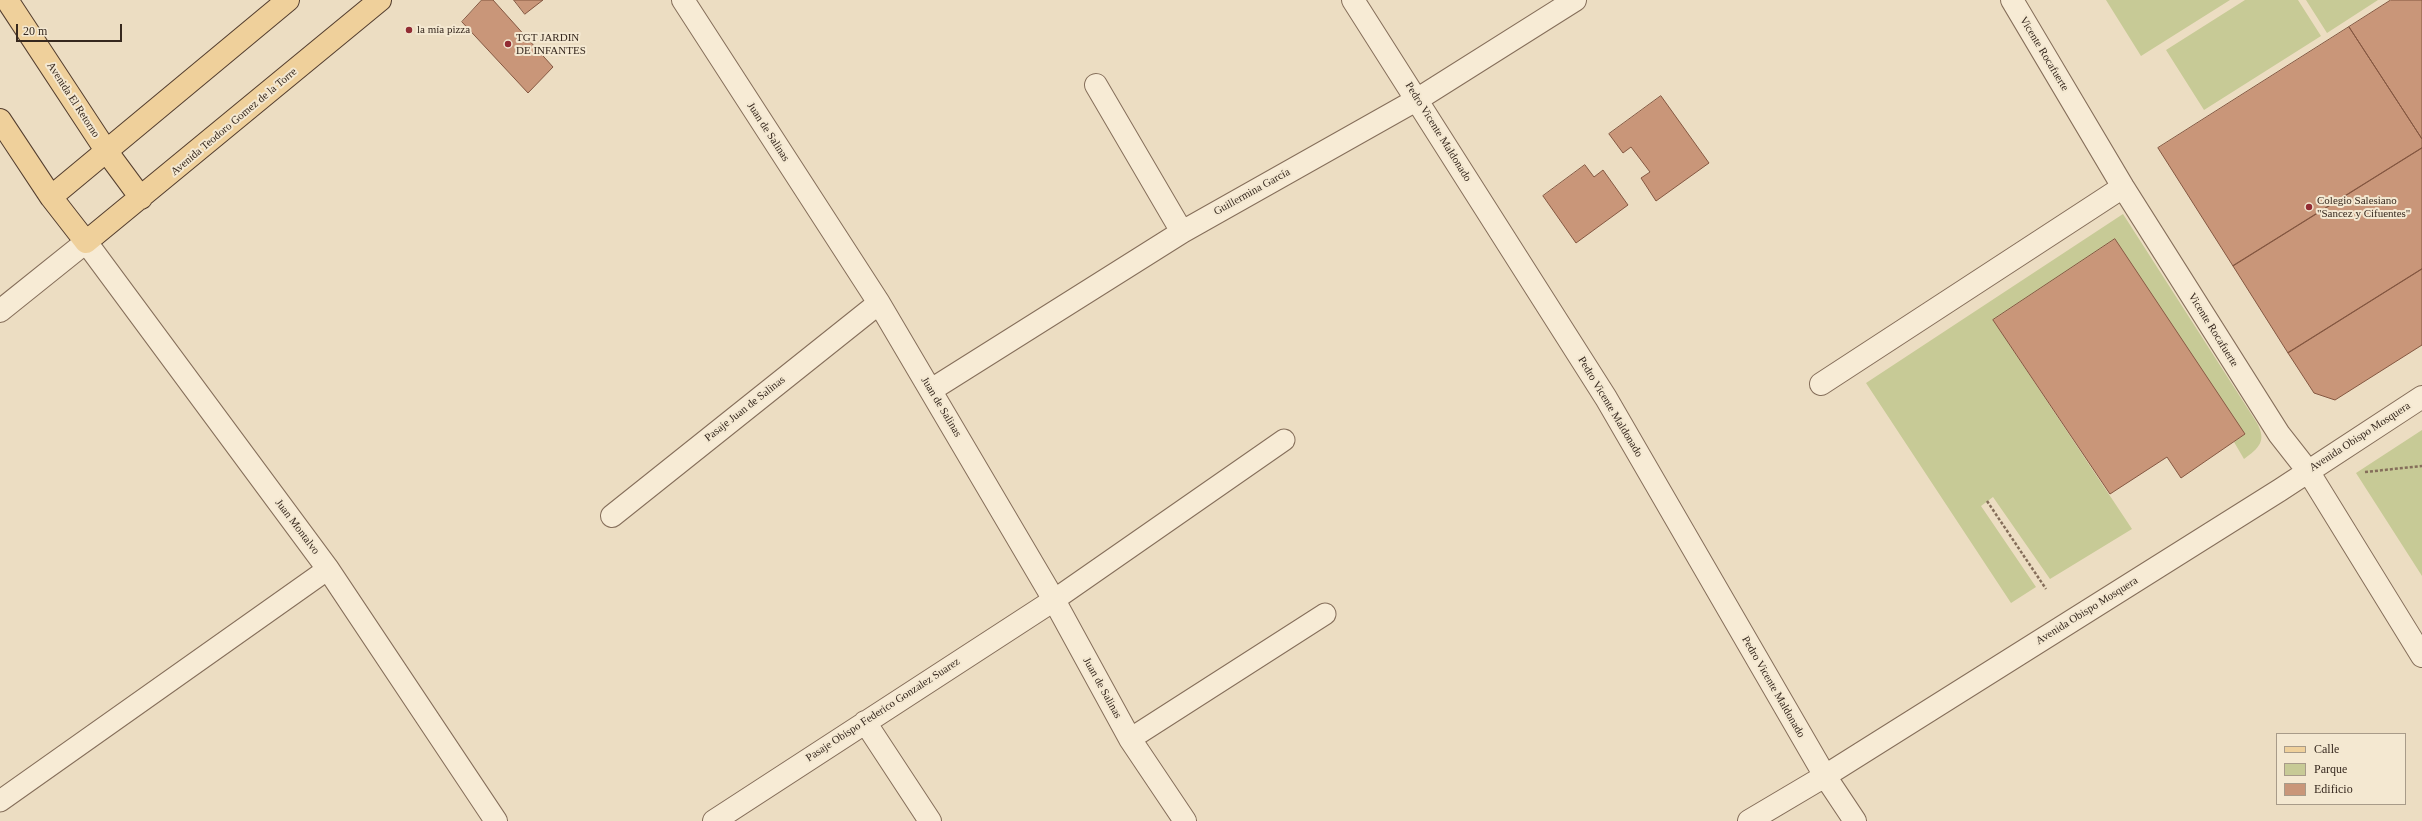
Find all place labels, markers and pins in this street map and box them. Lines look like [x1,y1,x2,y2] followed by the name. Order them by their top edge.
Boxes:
[417,23,470,37] place label: la mía pizza
[404,25,414,35] marker: la mía pizza
[516,31,586,57] place label: TGT JARDIN DE INFANTES
[503,39,513,49] marker: TGT JARDIN DE INFANTES
[2317,194,2410,220] place label: Colegio Salesiano "Sancez y Cifuentes"
[2304,202,2314,212] marker: Colegio Salesiano "Sancez y Cifuentes"

